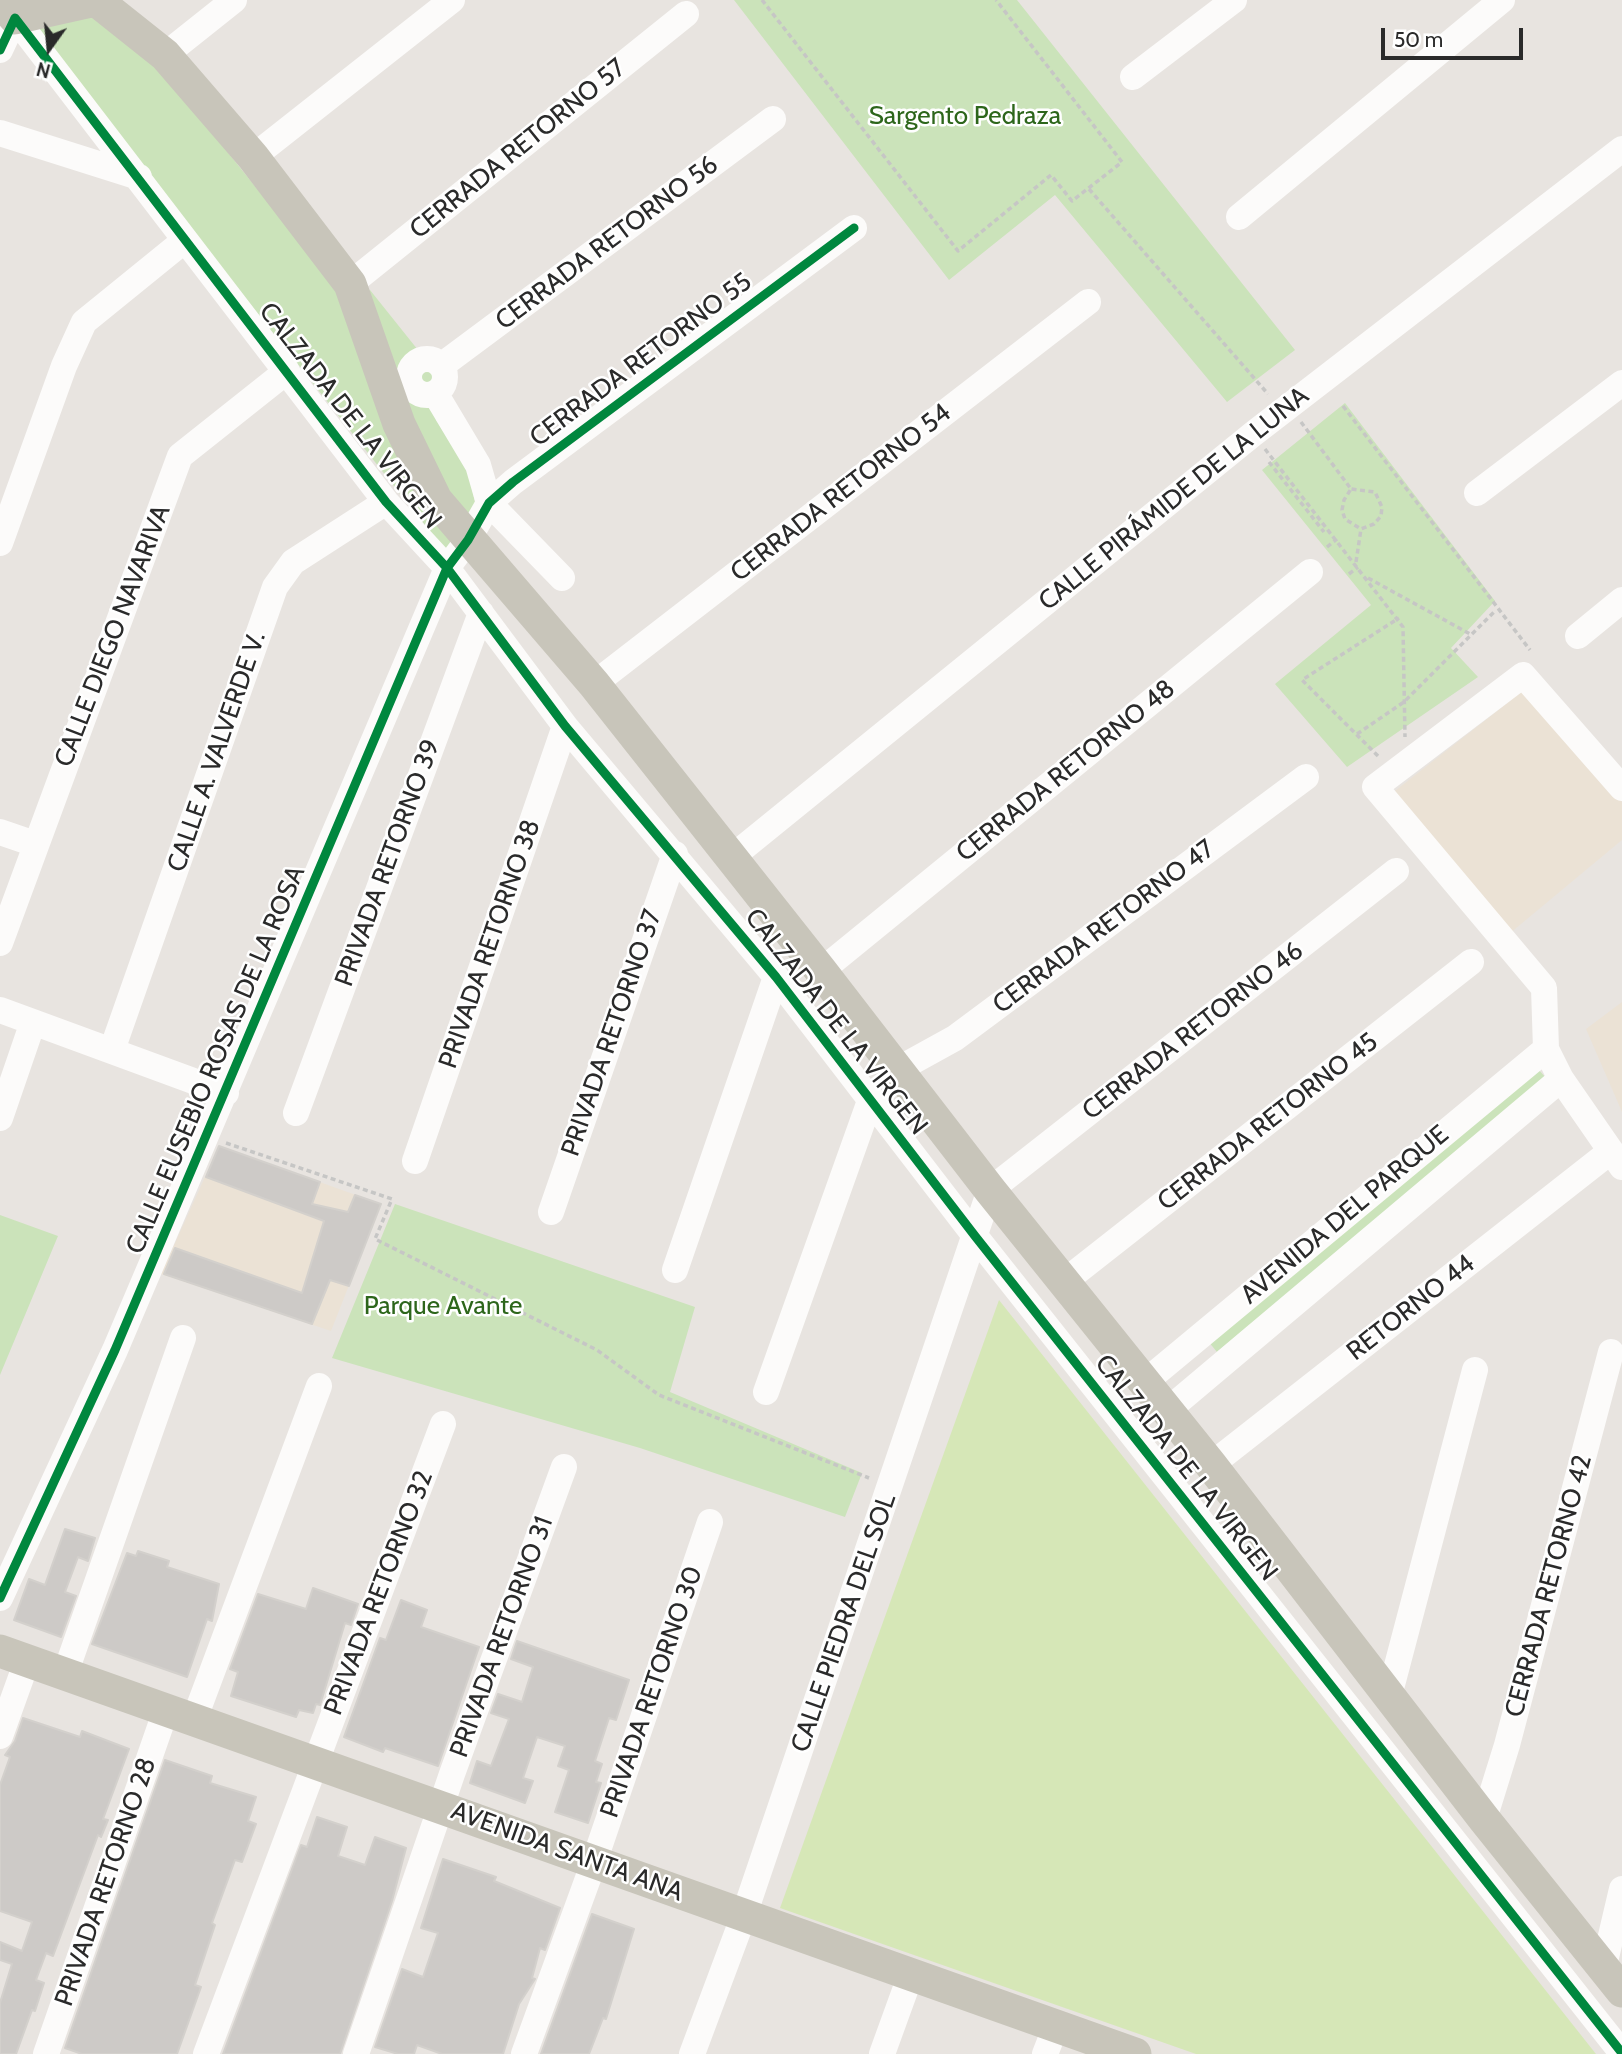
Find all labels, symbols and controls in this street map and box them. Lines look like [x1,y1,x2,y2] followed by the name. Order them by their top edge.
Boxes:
[14,14,84,84] north arrow
[1384,14,1526,58] scale bar
[1394,27,1443,52] text: 50 m
[404,52,632,246] street label: CERRADA RETORNO 57
[34,57,53,83] text: N
[869,100,1061,132] park label: Sargento Pedraza
[490,149,724,337] street label: CERRADA RETORNO 56
[524,266,758,454] street label: CERRADA RETORNO 55
[252,297,448,535] street label: CALZADA DE LA VIRGEN
[1033,381,1315,617] street label: CALLE PIRÁMIDE DE LA LUNA
[725,397,957,589] street label: CERRADA RETORNO 54
[49,501,177,771] street label: CALLE DIEGO NAVARIVA
[161,628,273,876] street label: CALLE A. VALVERDE V.
[950,673,1182,869] street label: CERRADA RETORNO 48
[329,735,447,991] street label: PRIVADA RETORNO 39
[433,815,547,1073] street label: PRIVADA RETORNO 38
[987,833,1221,1021] street label: CERRADA RETORNO 47
[120,861,312,1259] street label: CALLE EUSEBIO ROSAS DE LA ROSA
[738,903,934,1141] street label: CALZADA DE LA VIRGEN
[555,906,669,1160] street label: PRIVADA RETORNO 37
[1077,935,1309,1127] street label: CERRADA RETORNO 46
[1152,1026,1384,1218] street label: CERRADA RETORNO 45
[1235,1119,1455,1311] street label: AVENIDA DEL PARQUE
[1341,1249,1481,1367] street label: RETORNO 44
[364,1290,522,1322] park label: Parque Avante
[1088,1349,1284,1587] street label: CALZADA DE LA VIRGEN
[1499,1452,1599,1720] street label: CERRADA RETORNO 42
[318,1466,440,1720] street label: PRIVADA RETORNO 32
[785,1490,903,1756] street label: CALLE PIEDRA DEL SOL
[444,1512,560,1762] street label: PRIVADA RETORNO 31
[594,1562,710,1822] street label: PRIVADA RETORNO 30
[49,1754,163,2010] street label: PRIVADA RETORNO 28
[447,1796,687,1908] street label: AVENIDA SANTA ANA

